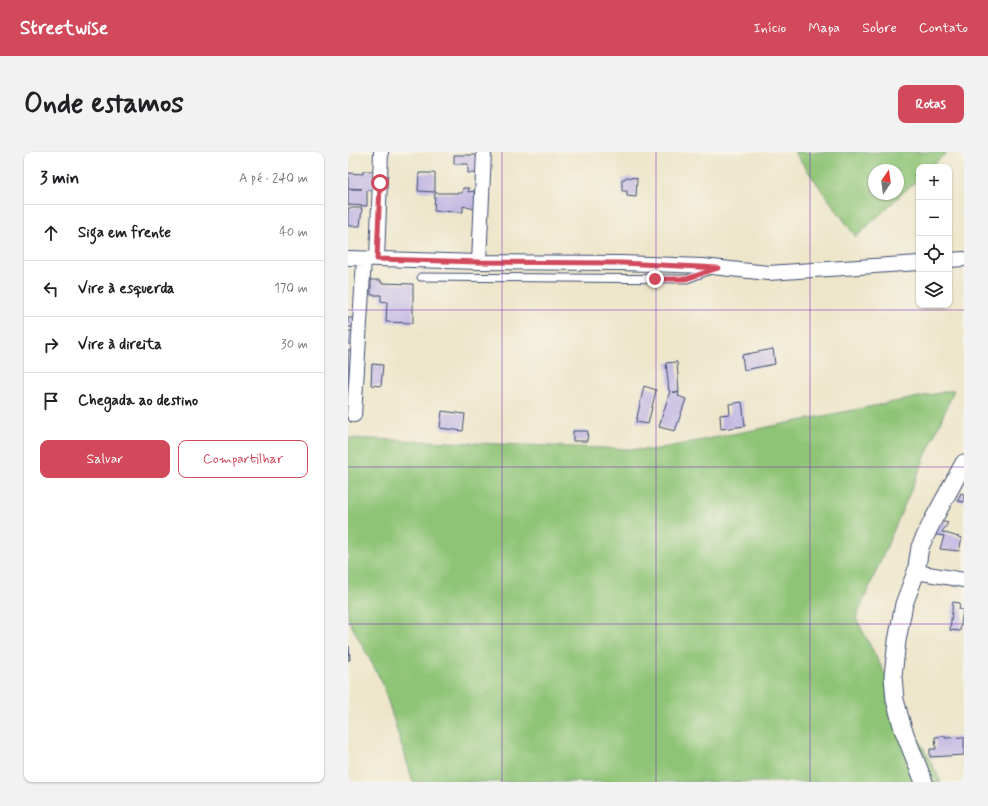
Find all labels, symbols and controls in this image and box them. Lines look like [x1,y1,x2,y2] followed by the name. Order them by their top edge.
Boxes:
[20,16,108,41] text: Streetwise
[753,19,786,37] text: Início
[808,19,840,37] text: Mapa
[862,19,897,37] text: Sobre
[919,19,968,37] text: Contato
[898,85,964,123] button: Rotas
[24,86,184,123] text: Onde estamos
[868,164,904,200] north arrow
[916,164,952,308] map controls
[916,164,952,200] button: +
[40,167,79,189] text: 3 min
[239,170,308,187] text: A pé · 240 m
[371,174,389,192] route start
[916,200,952,236] button: −
[40,222,62,244] icon: ahead
[78,223,171,243] text: Siga em frente
[279,224,308,241] text: 40 m
[916,236,952,272] button: locate
[646,270,664,288] route end
[916,272,952,308] button: layers
[40,278,62,300] icon: left
[78,279,174,299] text: Vire à esquerda
[274,280,308,297] text: 170 m
[40,334,62,356] icon: right
[78,335,162,355] text: Vire à direita
[281,336,308,353] text: 30 m
[40,390,62,412] icon: arrive
[78,391,198,411] text: Chegada ao destino
[40,440,170,478] button: Salvar
[178,440,308,478] button: Compartilhar

